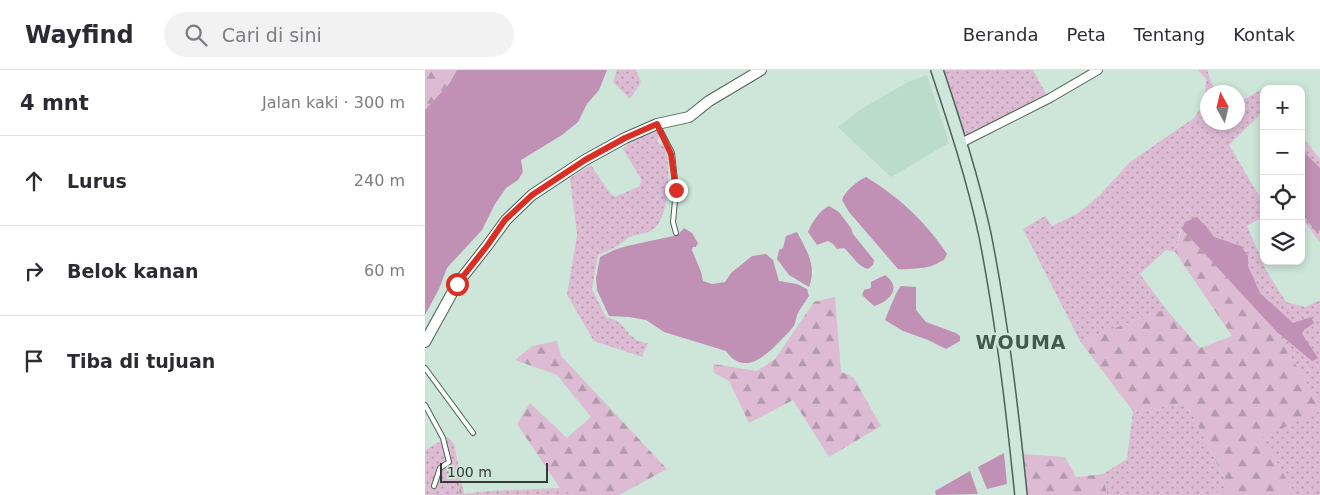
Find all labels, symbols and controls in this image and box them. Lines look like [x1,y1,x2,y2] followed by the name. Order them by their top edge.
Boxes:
[164,12,514,57] search box
[25,21,134,49] text: Wayfind
[182,21,210,49] icon: search
[222,24,322,46] text: Cari di sini
[963,24,1038,45] text: Beranda
[1066,24,1106,45] text: Peta
[1134,24,1205,45] text: Tentang
[1233,24,1295,45] text: Kontak
[1200,85,1245,130] north arrow
[1260,85,1305,265] map controls
[1260,85,1305,130] button: +
[20,91,89,115] text: 4 mnt
[262,93,405,112] text: Jalan kaki · 300 m
[1260,130,1305,175] button: −
[20,167,48,195] icon: ahead
[67,170,127,192] text: Lurus
[354,171,405,190] text: 240 m
[1260,175,1305,220] button: locate
[665,179,688,202] route end
[1260,220,1305,265] button: layers
[20,257,48,285] icon: right
[67,260,199,282] text: Belok kanan
[364,261,405,280] text: 60 m
[446,273,469,296] route start
[975,331,1067,353] district label: WOUMA
[20,347,48,375] icon: arrive
[67,350,215,372] text: Tiba di tujuan
[440,460,547,483] scale bar
[447,464,492,480] text: 100 m

